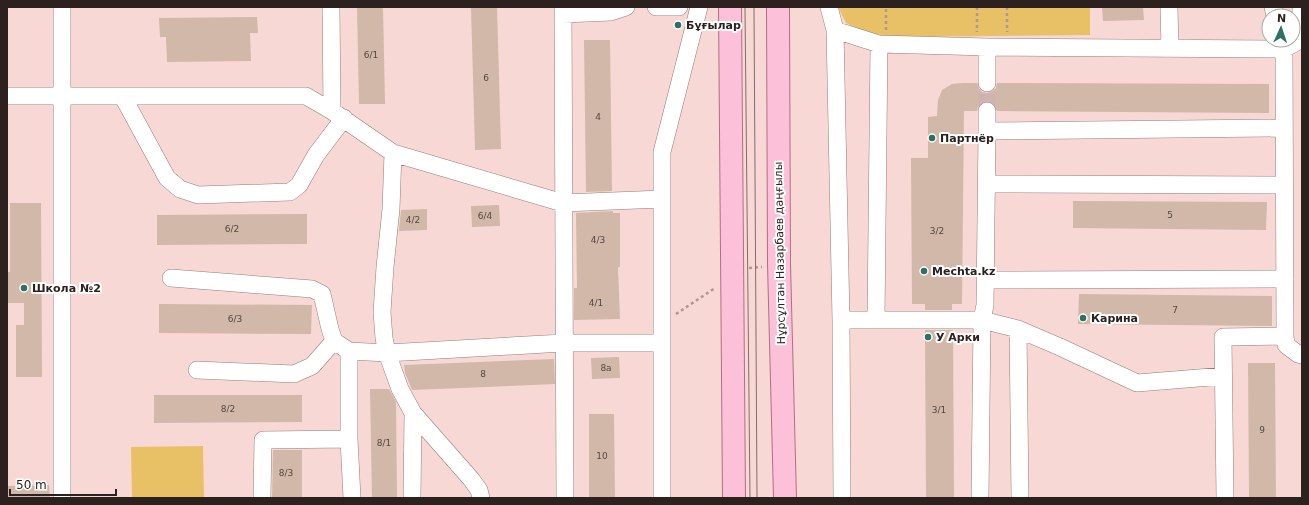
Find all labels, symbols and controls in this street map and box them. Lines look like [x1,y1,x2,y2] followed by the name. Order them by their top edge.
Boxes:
[1261,8,1301,48] north arrow
[1277,12,1286,25] text: N
[686,19,741,32] place label: Бұғылар
[673,20,683,30] marker: Бұғылар
[364,50,378,60] house number: 6/1
[483,73,489,83] house number: 6
[595,112,601,122] house number: 4
[940,132,994,145] place label: Партнёр
[927,133,937,143] marker: Партнёр
[772,162,788,344] street label: Нұрсұлтан Назарбаев даңғылы
[1167,210,1173,220] house number: 5
[478,211,493,221] house number: 6/4
[406,215,420,225] house number: 4/2
[225,224,239,234] house number: 6/2
[930,226,944,236] house number: 3/2
[591,235,605,245] house number: 4/3
[932,265,995,278] place label: Mechta.kz
[919,266,929,276] marker: Mechta.kz
[32,282,101,295] place label: Школа №2
[19,283,29,293] marker: Школа №2
[589,298,603,308] house number: 4/1
[1172,305,1178,315] house number: 7
[1091,312,1138,325] place label: Карина
[1078,313,1088,323] marker: Карина
[228,314,242,324] house number: 6/3
[936,331,980,344] place label: У Арки
[923,332,933,342] marker: У Арки
[600,363,612,373] house number: 8а
[480,369,486,379] house number: 8
[221,404,235,414] house number: 8/2
[932,405,946,415] house number: 3/1
[1259,425,1265,435] house number: 9
[377,438,391,448] house number: 8/1
[596,451,608,461] house number: 10
[279,468,293,478] house number: 8/3
[10,471,116,497] scale bar
[16,478,47,492] text: 50 m

